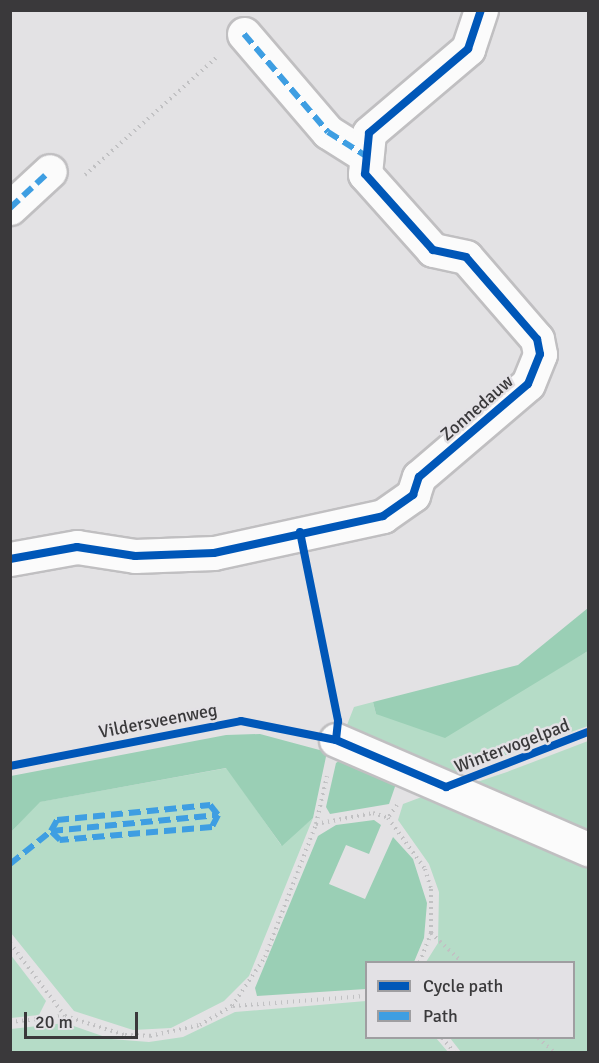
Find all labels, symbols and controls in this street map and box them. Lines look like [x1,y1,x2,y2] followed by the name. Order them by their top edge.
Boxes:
[436,371,518,445] street label: Zonnedauw
[97,699,219,743] street label: Vildersveenweg
[451,714,573,778] street label: Wintervogelpad
[365,961,575,1039] legend
[423,975,503,997] text: Cycle path
[27,1000,141,1038] scale bar
[423,1005,458,1027] text: Path
[35,1011,73,1033] text: 20 m

